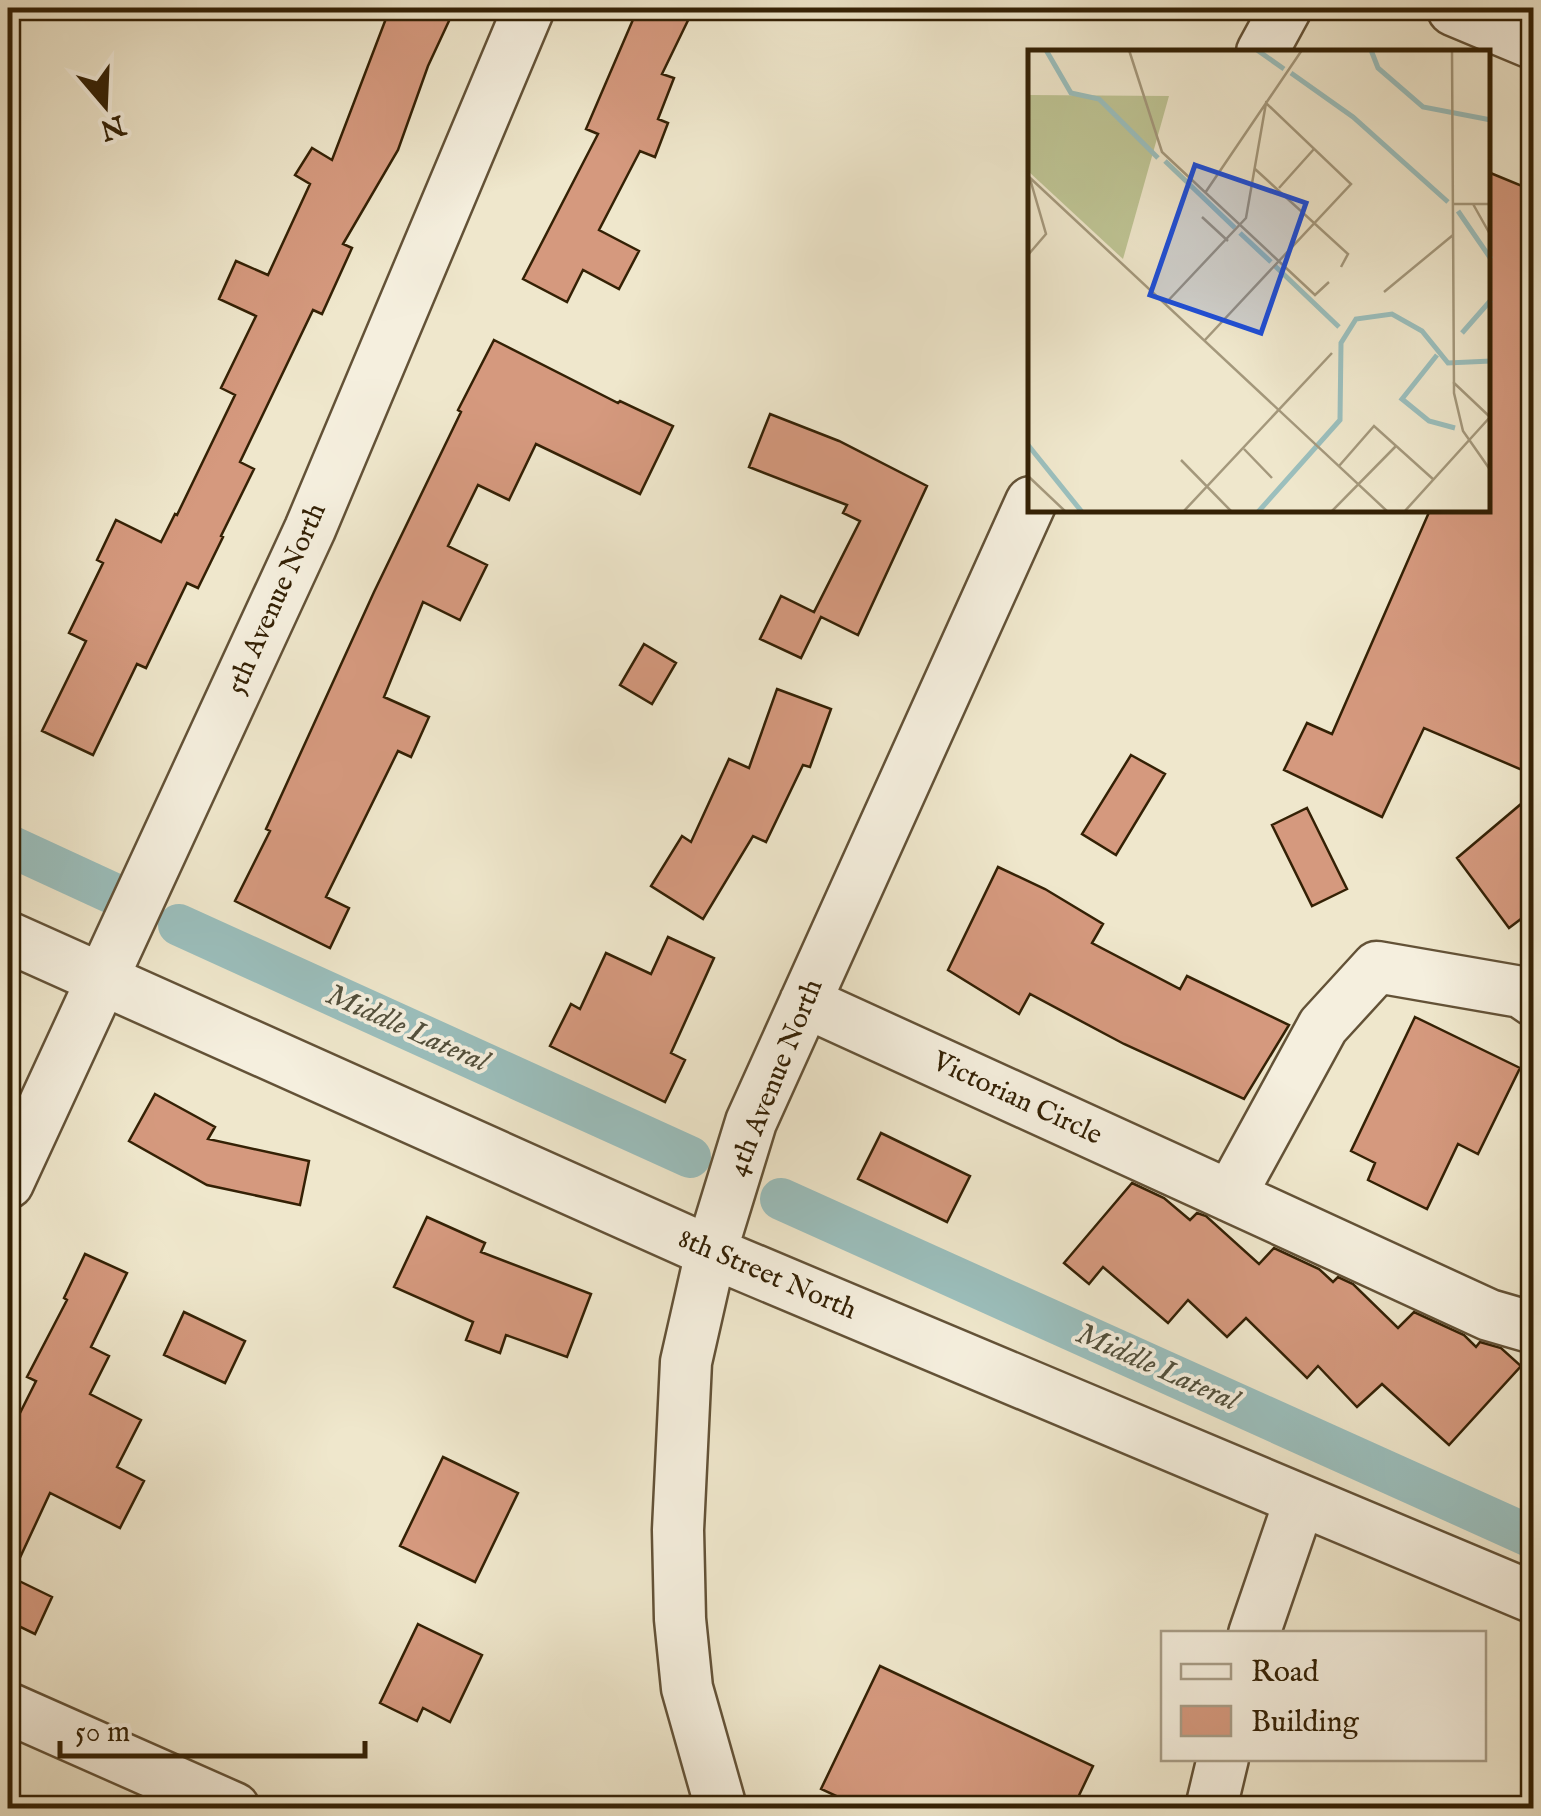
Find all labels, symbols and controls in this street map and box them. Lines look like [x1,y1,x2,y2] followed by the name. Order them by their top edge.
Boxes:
[1028,50,1491,512] inset map
[55,55,155,155] north arrow
[95,105,130,147] text: N
[219,498,335,700] street label: 5th Avenue North
[721,974,831,1182] street label: 4th Avenue North
[320,976,497,1083] water label: Middle Lateral
[926,1044,1108,1154] street label: Victorian Circle
[672,1222,862,1328] street label: 8th Street North
[1070,1315,1247,1422] water label: Middle Lateral
[1161,1631,1486,1761] legend
[1251,1654,1320,1692] text: Road
[60,1696,365,1758] scale bar
[1251,1704,1360,1742] text: Building
[75,1714,130,1752] text: 50 m

